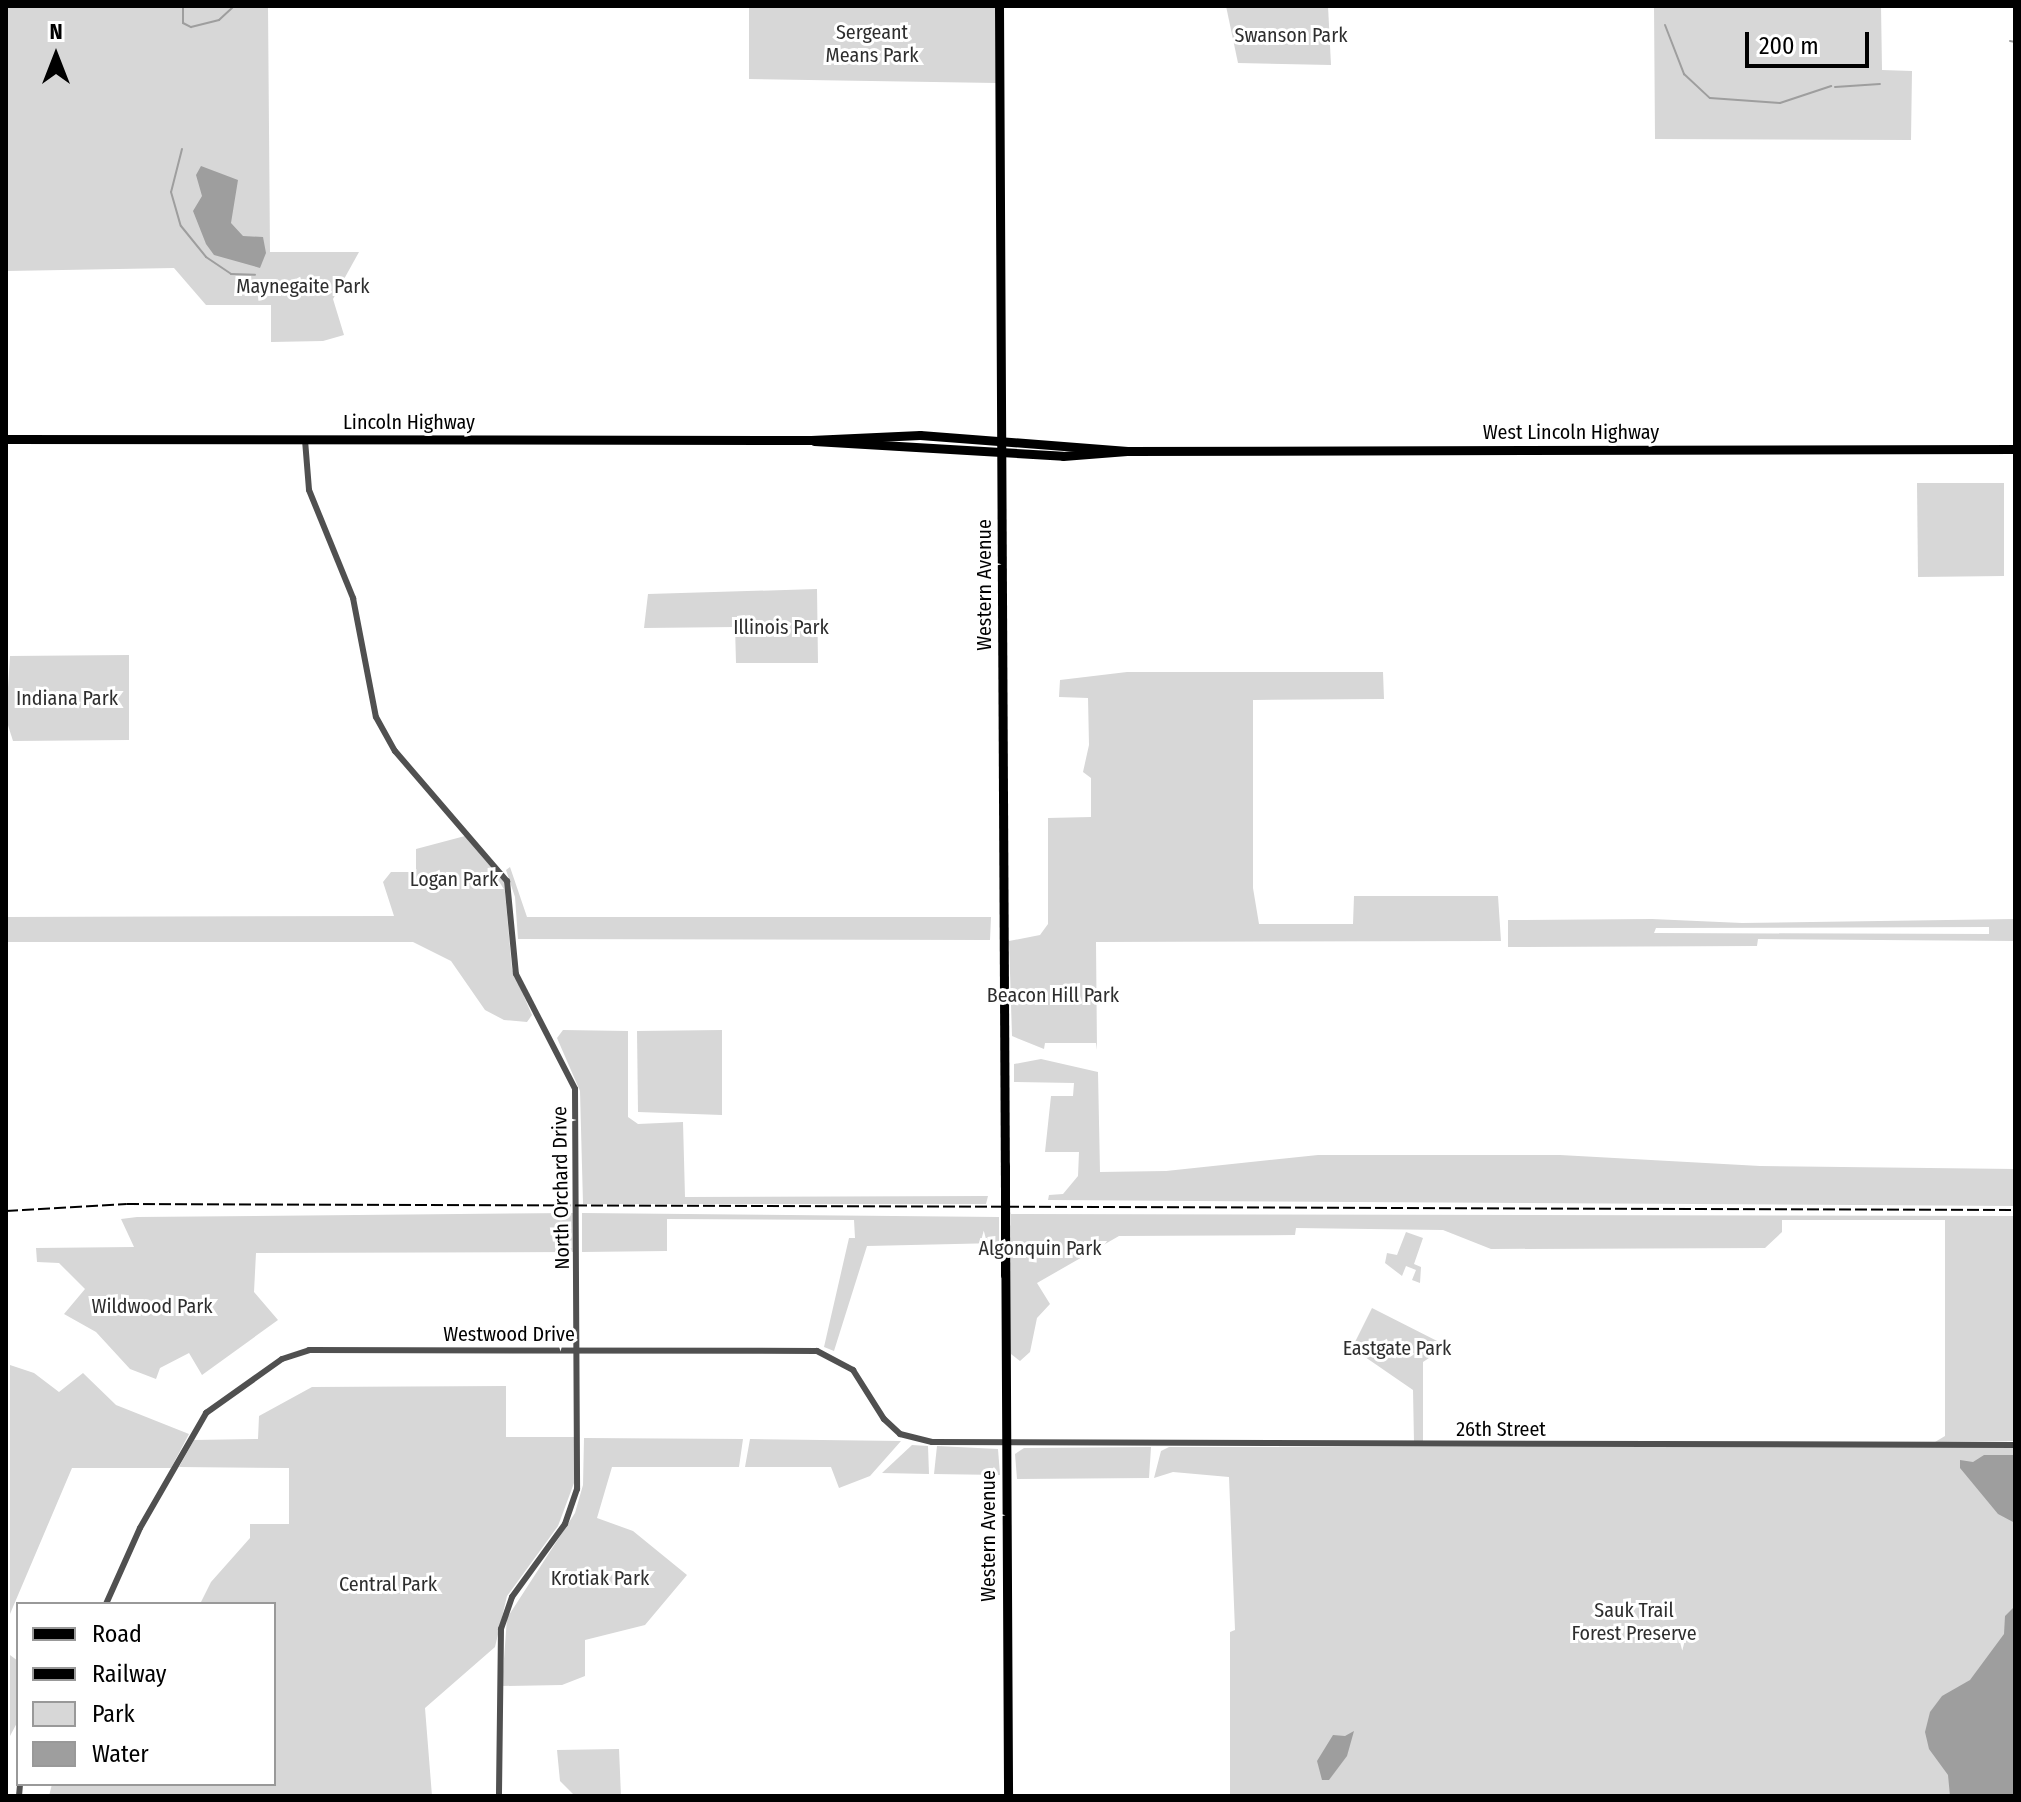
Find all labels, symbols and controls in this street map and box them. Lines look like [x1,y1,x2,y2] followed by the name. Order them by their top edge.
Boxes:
[16,16,96,96] north arrow
[1749,16,1873,66] scale bar
[49,18,63,45] text: N
[825,21,919,68] park label: Sergeant Means Park
[1235,23,1347,47] park label: Swanson Park
[1759,32,1819,60] text: 200 m
[236,274,370,298] park label: Maynegaite Park
[343,410,475,434] street label: Lincoln Highway
[1483,420,1659,444] street label: West Lincoln Highway
[972,519,996,651] street label: Western Avenue
[733,615,829,639] park label: Illinois Park
[16,686,118,710] park label: Indiana Park
[410,867,498,891] park label: Logan Park
[987,983,1119,1007] park label: Beacon Hill Park
[548,1106,574,1270] street label: North Orchard Drive
[979,1236,1101,1260] park label: Algonquin Park
[92,1294,212,1318] park label: Wildwood Park
[443,1322,575,1346] street label: Westwood Drive
[1343,1336,1451,1360] park label: Eastgate Park
[1456,1417,1546,1441] street label: 26th Street
[976,1470,1000,1602] street label: Western Avenue
[551,1566,649,1590] park label: Krotiak Park
[339,1572,437,1596] park label: Central Park
[1571,1598,1697,1645] park label: Sauk Trail Forest Preserve
[16,1602,276,1786] legend
[92,1620,142,1648] text: Road
[92,1660,167,1688] text: Railway
[92,1700,135,1728] text: Park
[92,1740,149,1768] text: Water

